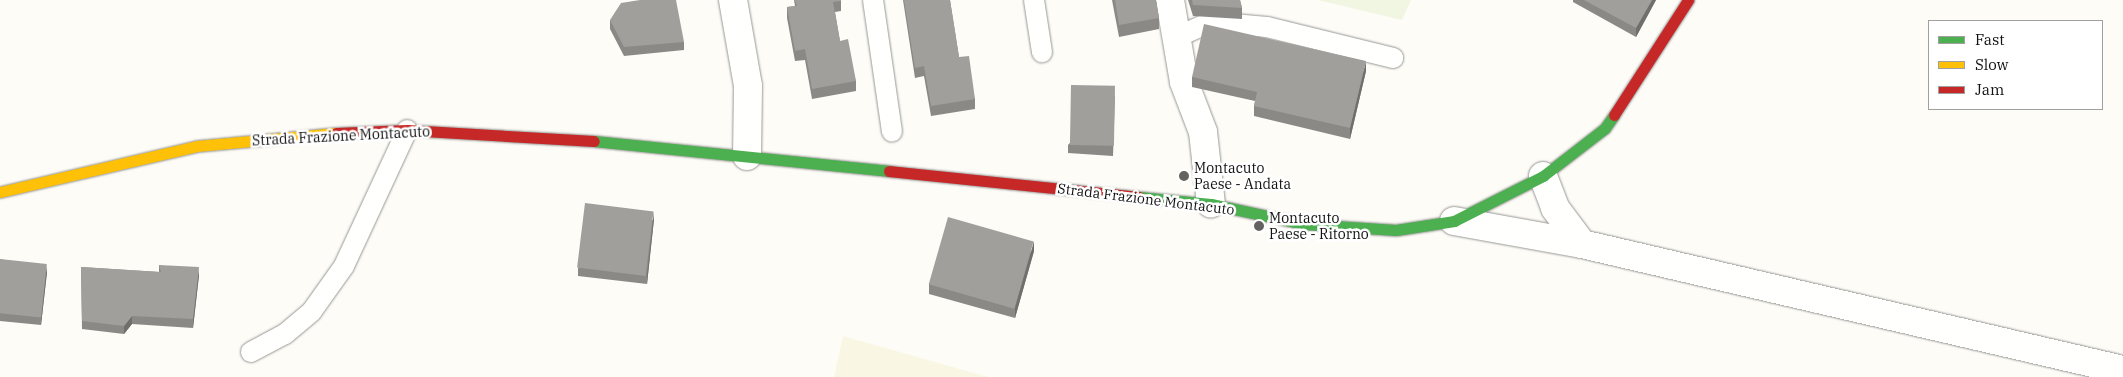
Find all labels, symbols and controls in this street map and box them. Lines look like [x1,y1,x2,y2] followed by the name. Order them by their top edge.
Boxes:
[1928,20,2103,110] legend
[1975,30,2005,49] text: Fast
[1975,55,2008,74] text: Slow
[1975,80,2004,99] text: Jam
[252,123,430,149] street label: Strada Frazione Montacuto
[1194,160,1291,192] place label: Montacuto Paese - Andata
[1178,170,1190,182] marker: Montacuto Paese - Andata
[1057,180,1235,218] street label: Strada Frazione Montacuto
[1269,210,1369,242] place label: Montacuto Paese - Ritorno
[1253,220,1265,232] marker: Montacuto Paese - Ritorno

